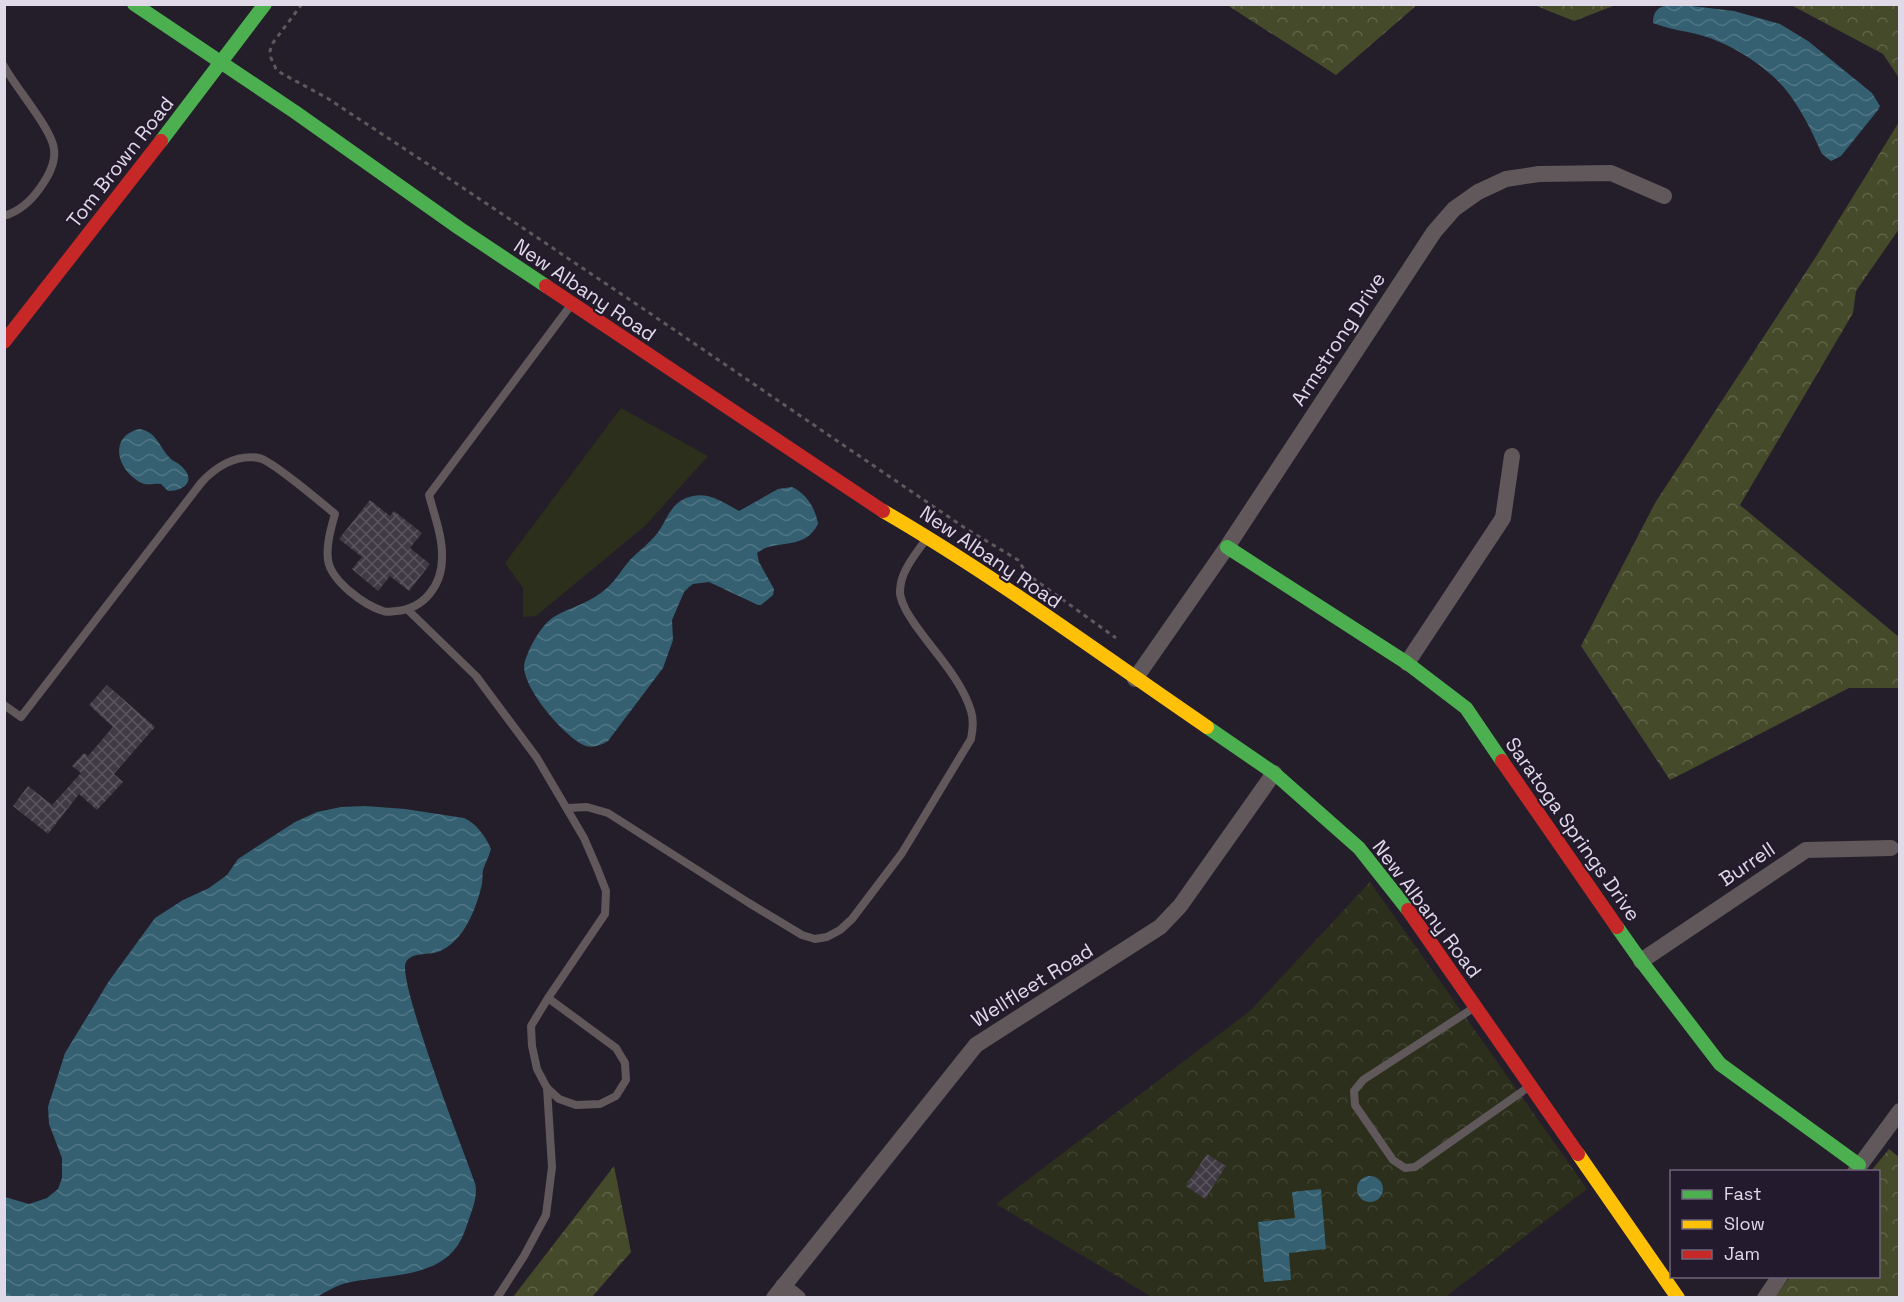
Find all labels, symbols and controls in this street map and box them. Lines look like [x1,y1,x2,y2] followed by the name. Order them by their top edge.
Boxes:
[61,91,179,233] street label: Tom Brown Road
[509,233,661,347] street label: New Albany Road
[1285,267,1391,411] street label: Armstrong Drive
[915,500,1067,614] street label: New Albany Road
[1500,732,1646,926] street label: Saratoga Springs Drive
[1367,835,1487,983] street label: New Albany Road
[1714,836,1780,892] street label: Burrell
[966,937,1098,1033] street label: Wellfleet Road
[1670,1170,1880,1278] legend
[1724,1182,1761,1205] text: Fast
[1724,1212,1765,1235] text: Slow
[1724,1242,1760,1265] text: Jam

